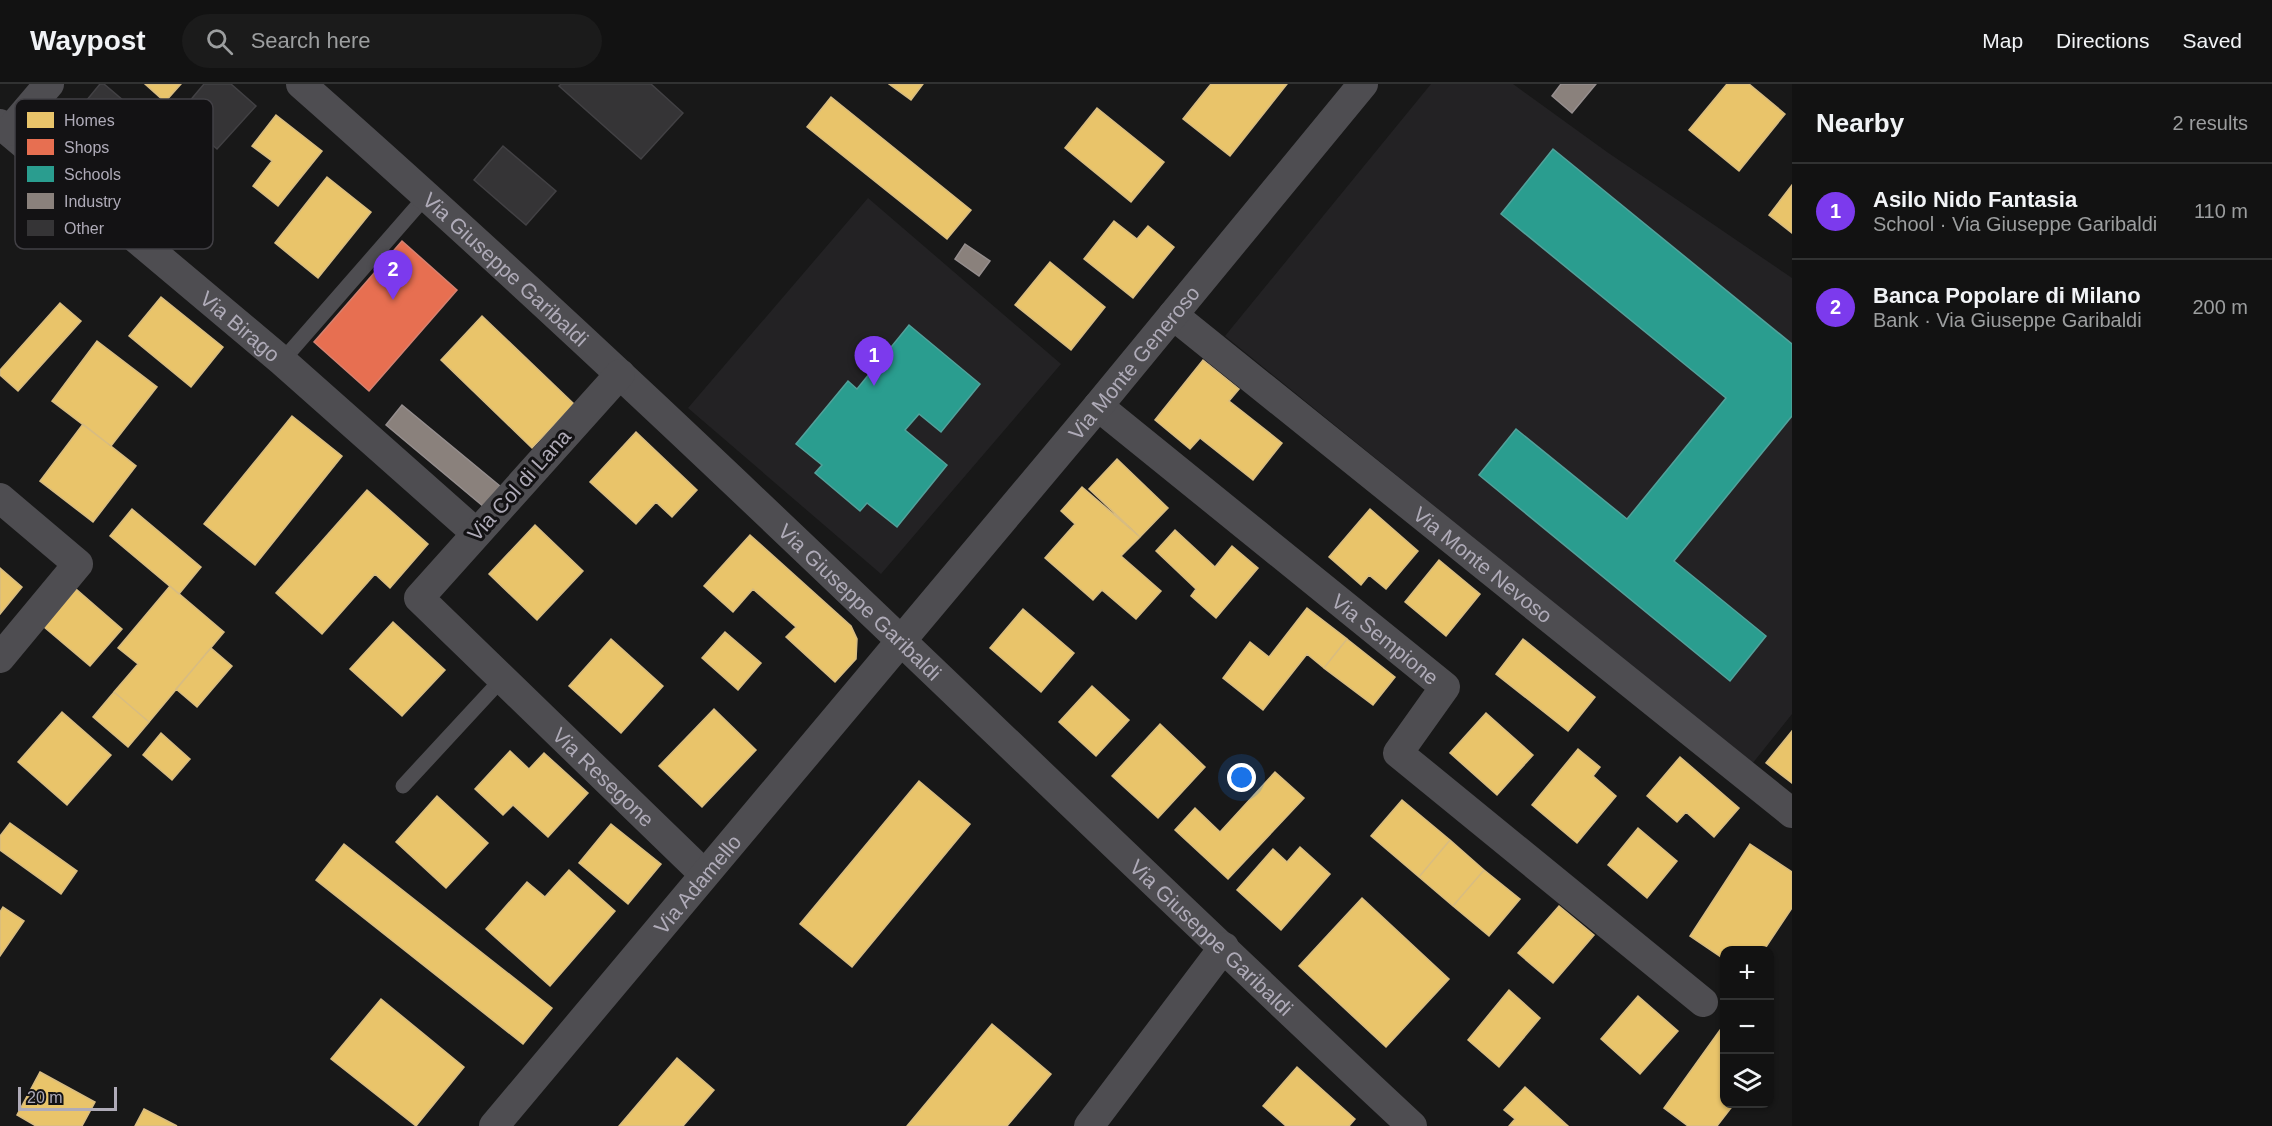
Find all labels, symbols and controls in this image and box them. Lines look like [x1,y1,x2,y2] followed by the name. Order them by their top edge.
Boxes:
[182,14,602,68] search box
[30,25,146,56] text: Waypost
[203,25,236,58] icon: search
[251,28,371,53] text: Search here
[1982,29,2023,52] text: Map
[2056,29,2149,52] text: Directions
[2182,29,2242,52] text: Saved
[15,99,213,249] legend
[1816,108,1904,138] text: Nearby
[64,112,115,129] text: Homes
[2172,112,2248,134] text: 2 results
[64,139,109,156] text: Shops
[64,166,121,183] text: Schools
[1873,187,2077,212] text: Asilo Nido Fantasia
[419,188,593,350] street label: Via Giuseppe Garibaldi
[64,193,121,210] text: Industry
[1830,200,1841,222] text: 1
[2194,200,2248,222] text: 110 m
[1873,213,2157,235] text: School · Via Giuseppe Garibaldi
[64,220,105,237] text: Other
[374,250,412,300] pin: 2
[1063,281,1204,444] street label: Via Monte Generoso
[1873,283,2141,308] text: Banca Popolare di Milano
[196,286,285,366] street label: Via Birago
[1830,296,1841,318] text: 2
[2192,296,2248,318] text: 200 m
[1873,309,2142,331] text: Bank · Via Giuseppe Garibaldi
[854,336,894,386] pin: 1
[463,424,575,545] street label: Via Col di Lana
[1409,502,1557,627] street label: Via Monte Nevoso
[774,519,946,684] street label: Via Giuseppe Garibaldi
[1328,589,1443,689] street label: Via Sempione
[548,723,659,831] street label: Via Resegone
[1227,763,1256,792] your location
[649,830,745,938] street label: Via Adamello
[1126,855,1298,1020] street label: Via Giuseppe Garibaldi
[1720,946,1774,1108] map controls
[1720,946,1774,1000] button: +
[1720,1000,1774,1054] button: −
[1720,1054,1774,1108] button: layers
[18,1084,117,1112] scale bar
[27,1089,63,1106] text: 20 m

